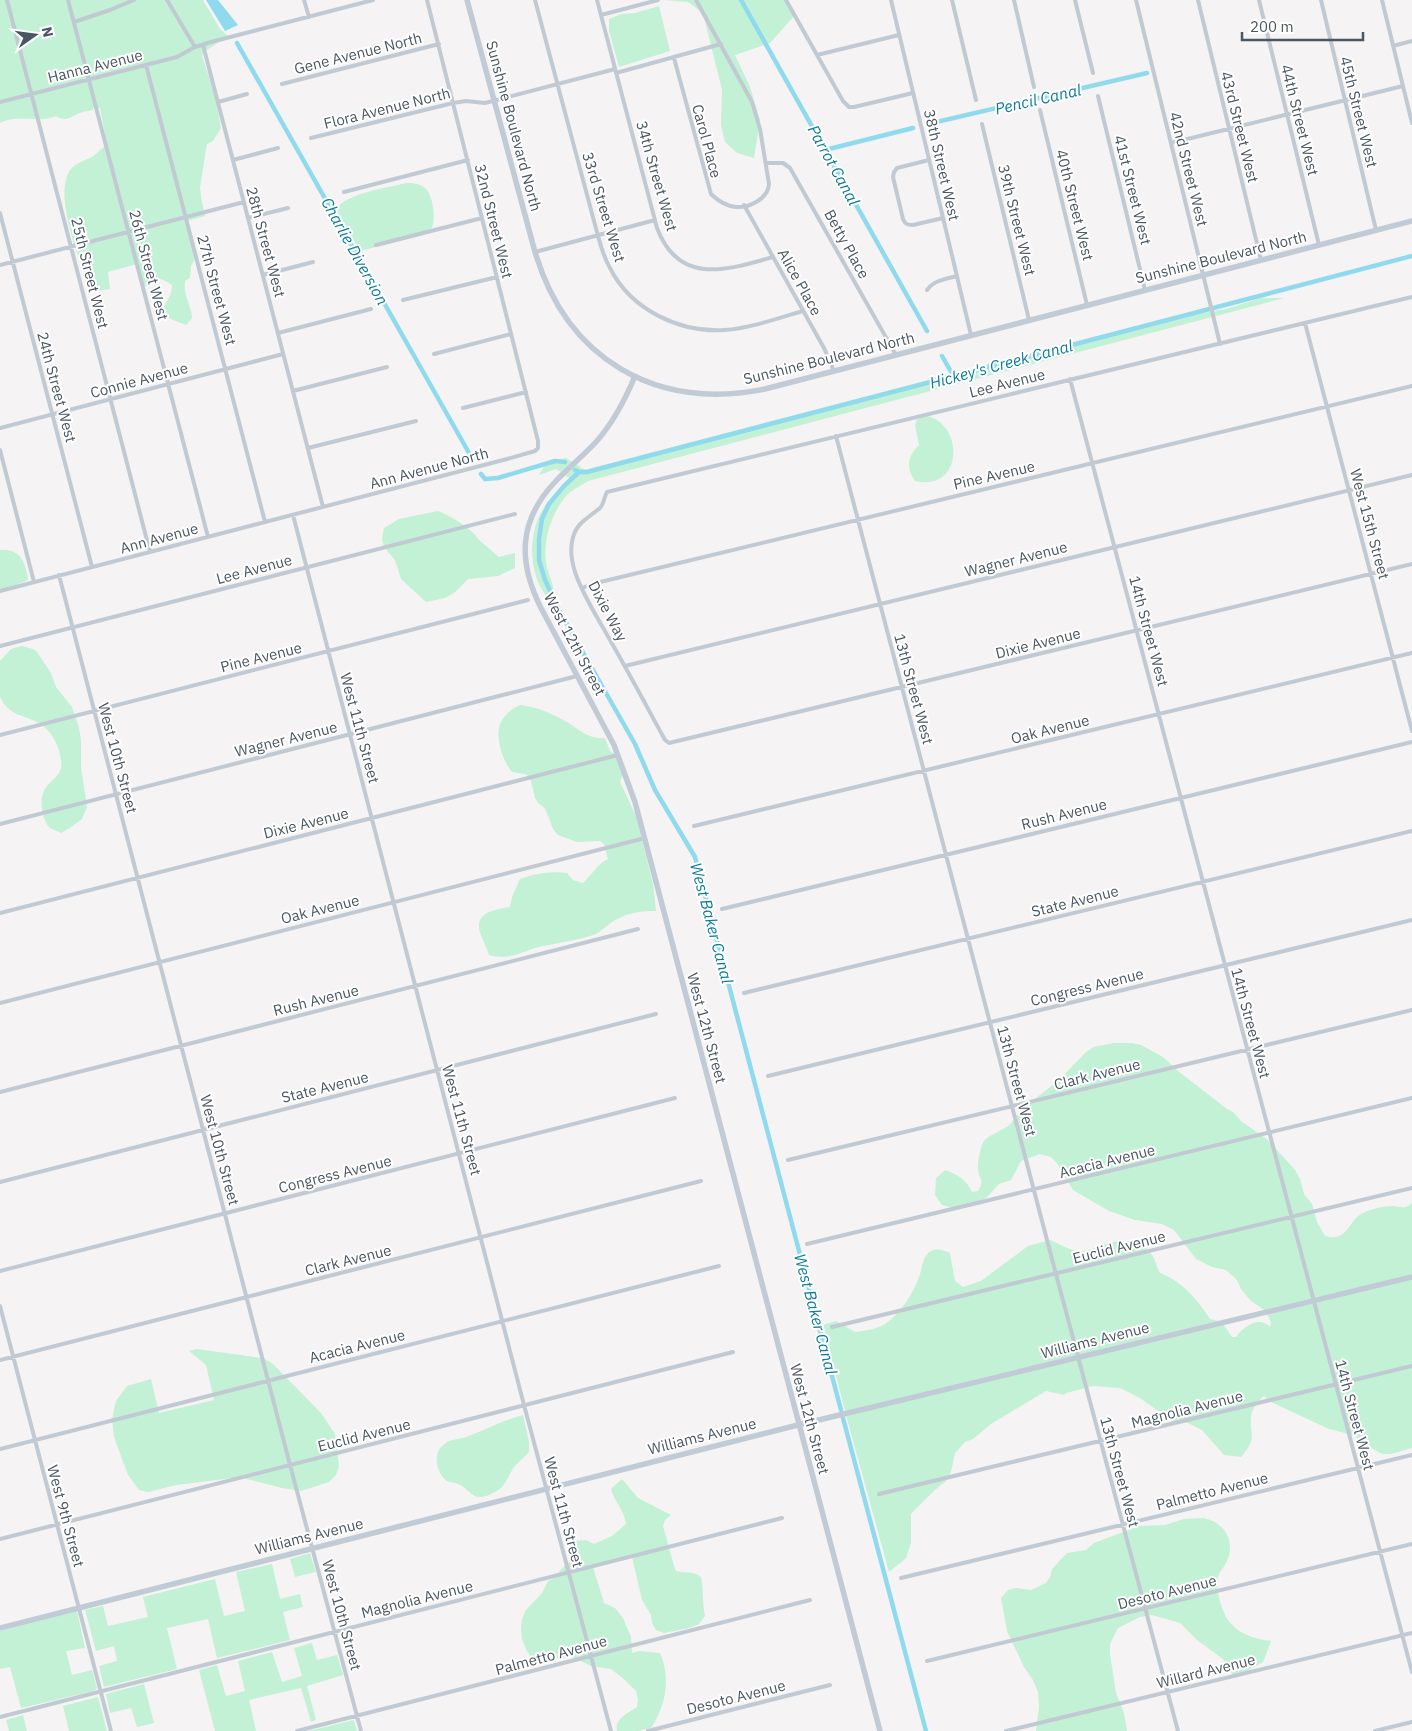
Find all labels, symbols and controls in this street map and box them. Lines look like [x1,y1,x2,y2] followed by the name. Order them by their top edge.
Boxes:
[10,10,60,60] north arrow
[1242,10,1363,42] scale bar
[1250,17,1294,36] text: 200 m
[38,25,58,39] text: N
[292,28,424,78] street label: Gene Avenue North
[482,39,546,213] street label: Sunshine Boulevard North
[45,45,145,87] street label: Hanna Avenue
[1336,54,1382,170] street label: 45th Street West
[1277,62,1323,178] street label: 44th Street West
[1217,69,1263,185] street label: 43rd Street West
[993,79,1084,119] water label: Pencil Canal
[322,83,452,133] street label: Flora Avenue North
[688,102,726,180] street label: Carol Place
[920,107,964,223] street label: 38th Street West
[1166,110,1212,228] street label: 42nd Street West
[632,119,682,233] street label: 34th Street West
[804,121,865,209] water label: Parrot Canal
[1110,133,1156,247] street label: 41st Street West
[1052,147,1098,263] street label: 40th Street West
[578,150,630,264] street label: 33rd Street West
[471,162,517,280] street label: 32nd Street West
[994,162,1040,278] street label: 39th Street West
[242,185,290,299] street label: 28th Street West
[317,194,393,308] water label: Charlie Diversion
[820,206,874,282] street label: Betty Place
[125,208,173,322] street label: 26th Street West
[67,215,113,331] street label: 25th Street West
[1133,227,1309,287] street label: Sunshine Boulevard North
[193,233,241,347] street label: 27th Street West
[774,245,826,319] street label: Alice Place
[741,328,917,388] street label: Sunshine Boulevard North
[33,330,81,444] street label: 24th Street West
[927,335,1076,393] water label: Hickey's Creek Canal
[88,358,190,402] street label: Connie Avenue
[967,364,1047,402] street label: Lee Avenue
[368,443,490,493] street label: Ann Avenue North
[951,456,1037,494] street label: Pine Avenue
[1346,467,1394,581] street label: West 15th Street
[118,518,200,558] street label: Ann Avenue
[963,537,1069,581] street label: Wagner Avenue
[214,550,294,588] street label: Lee Avenue
[1125,574,1173,688] street label: 14th Street West
[584,578,632,645] street label: Dixie Way
[540,589,610,699] street label: West 12th Street
[993,623,1083,663] street label: Dixie Avenue
[890,632,938,746] street label: 13th Street West
[218,638,304,676] street label: Pine Avenue
[336,671,384,785] street label: West 11th Street
[94,701,142,815] street label: West 10th Street
[1009,710,1091,748] street label: Oak Avenue
[233,717,339,761] street label: Wagner Avenue
[1019,794,1109,834] street label: Rush Avenue
[261,803,351,843] street label: Dixie Avenue
[686,860,738,986] water label: West Baker Canal
[1029,881,1121,921] street label: State Avenue
[279,890,361,928] street label: Oak Avenue
[1028,964,1146,1010] street label: Congress Avenue
[1227,966,1275,1080] street label: 14th Street West
[683,971,731,1085] street label: West 12th Street
[271,980,361,1020] street label: Rush Avenue
[993,1024,1041,1138] street label: 13th Street West
[1052,1054,1142,1094] street label: Clark Avenue
[438,1063,486,1177] street label: West 11th Street
[279,1067,371,1107] street label: State Avenue
[196,1093,244,1207] street label: West 10th Street
[1057,1140,1157,1182] street label: Acacia Avenue
[276,1151,394,1197] street label: Congress Avenue
[1071,1226,1167,1268] street label: Euclid Avenue
[303,1240,393,1280] street label: Clark Avenue
[790,1251,842,1377] water label: West Baker Canal
[1039,1317,1151,1363] street label: Williams Avenue
[307,1325,407,1367] street label: Acacia Avenue
[1331,1358,1379,1472] street label: 14th Street West
[786,1362,834,1476] street label: West 12th Street
[1129,1386,1245,1432] street label: Magnolia Avenue
[646,1413,758,1459] street label: Williams Avenue
[316,1414,412,1456] street label: Euclid Avenue
[1096,1415,1144,1529] street label: 13th Street West
[540,1455,588,1569] street label: West 11th Street
[43,1463,89,1569] street label: West 9th Street
[1154,1468,1270,1514] street label: Palmetto Avenue
[253,1513,365,1559] street label: Williams Avenue
[318,1558,366,1672] street label: West 10th Street
[1116,1571,1218,1613] street label: Desoto Avenue
[359,1576,475,1622] street label: Magnolia Avenue
[493,1631,609,1679] street label: Palmetto Avenue
[1155,1650,1257,1692] street label: Willard Avenue
[685,1676,787,1718] street label: Desoto Avenue

